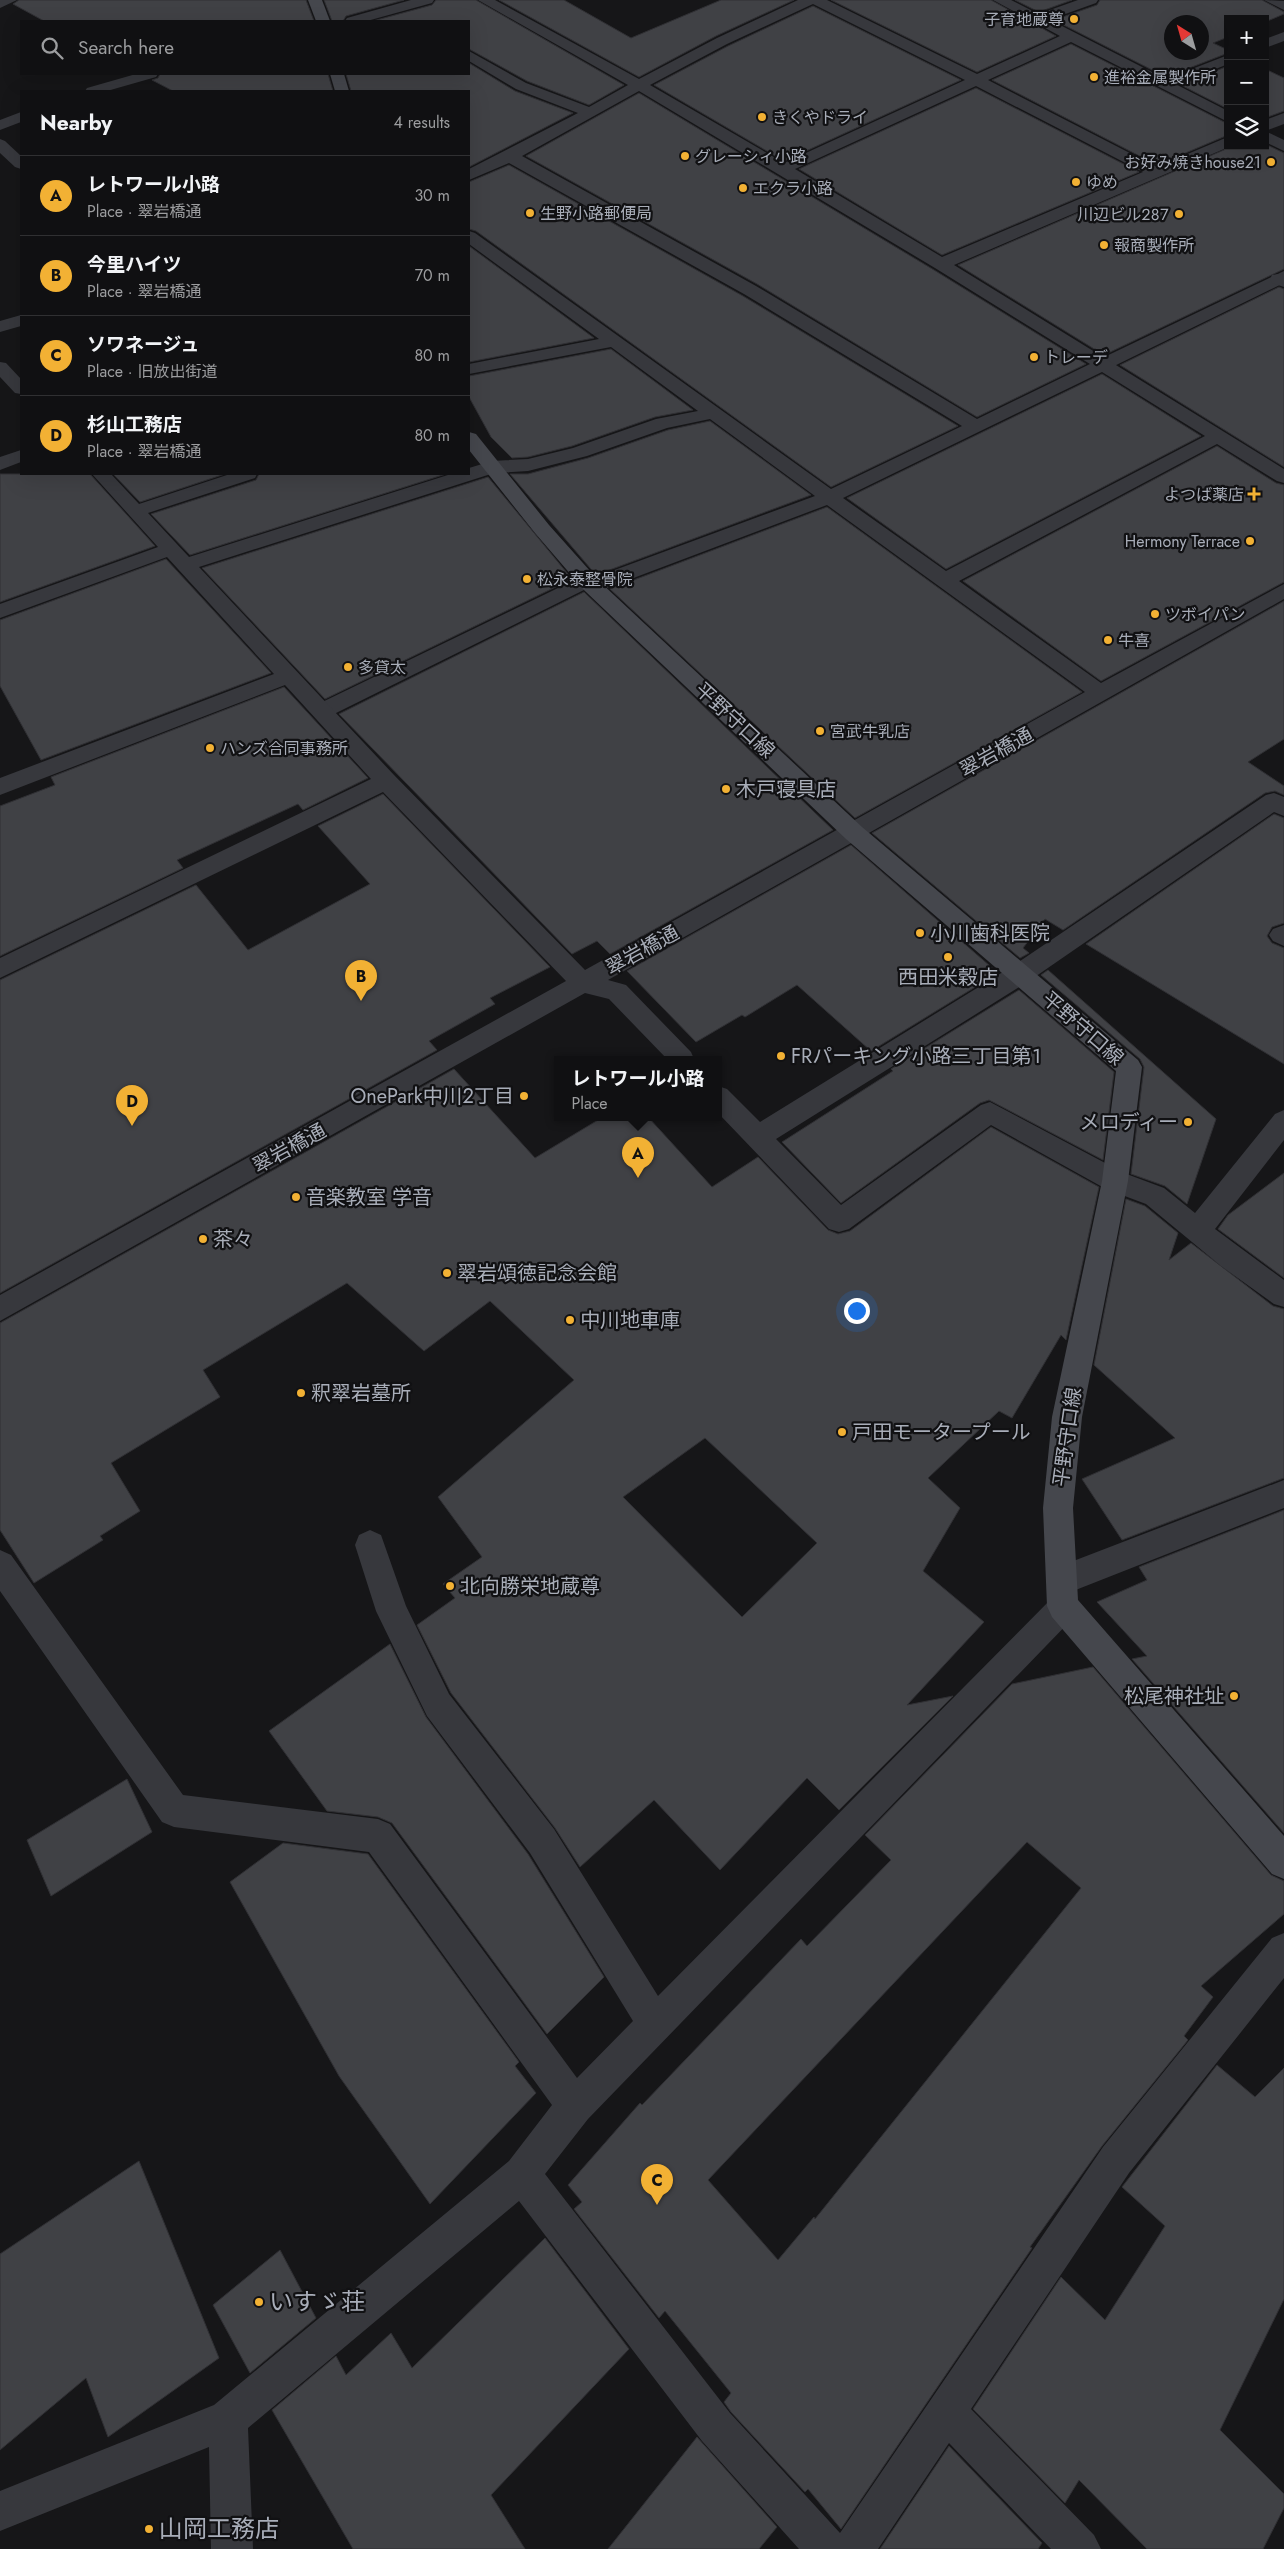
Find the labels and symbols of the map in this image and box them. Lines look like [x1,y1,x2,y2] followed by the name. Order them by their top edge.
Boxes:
[984,8,1064,31] place label: 子育地蔵尊
[1068,13,1080,25] marker: 子育地蔵尊
[1164,15,1209,60] north arrow
[1104,66,1216,89] place label: 進裕金属製作所
[1088,71,1100,83] marker: 進裕金属製作所
[772,106,868,129] place label: きくやドライ
[756,111,768,123] marker: きくやドライ
[695,145,807,168] place label: グレーシィ小路
[679,150,691,162] marker: グレーシィ小路
[1124,151,1261,174] place label: お好み焼きhouse21
[1265,156,1277,168] marker: お好み焼きhouse21
[1086,171,1118,194] place label: ゆめ
[1070,176,1082,188] marker: ゆめ
[753,177,833,200] place label: エクラ小路
[737,182,749,194] marker: エクラ小路
[540,202,652,225] place label: 生野小路郵便局
[1077,203,1169,226] place label: 川辺ビル２８７
[524,207,536,219] marker: 生野小路郵便局
[1173,208,1185,220] marker: 川辺ビル２８７
[1114,234,1194,257] place label: 報商製作所
[1098,239,1110,251] marker: 報商製作所
[1044,346,1108,369] place label: トレーデ
[1028,351,1040,363] marker: トレーデ
[1164,483,1244,506] place label: よつば薬店
[1248,488,1260,500] marker: よつば薬店
[1125,530,1240,553] place label: Hermony Terrace
[1244,535,1256,547] marker: Hermony Terrace
[537,568,633,591] place label: 松永泰整骨院
[521,573,533,585] marker: 松永泰整骨院
[1165,603,1245,626] place label: ツボイパン
[1149,608,1161,620] marker: ツボイパン
[1118,629,1150,652] place label: 牛喜
[1102,634,1114,646] marker: 牛喜
[358,656,406,679] place label: 多貸太
[342,661,354,673] marker: 多貸太
[688,676,781,765] street label: 平野守口線
[830,720,910,743] place label: 宮武牛乳店
[954,720,1038,785] street label: 翠岩橋通
[814,725,826,737] marker: 宮武牛乳店
[220,737,348,760] place label: ハンズ合同事務所
[204,742,216,754] marker: ハンズ合同事務所
[736,775,836,804] place label: 木戸寝具店
[720,783,732,795] marker: 木戸寝具店
[600,918,684,983] street label: 翠岩橋通
[930,919,1050,948] place label: 小川歯科医院
[914,927,926,939] marker: 小川歯科医院
[942,951,954,963] marker: 西田米穀店
[345,960,377,1001] pin: B
[898,963,998,992] place label: 西田米穀店
[1035,985,1130,1072] street label: 平野守口線
[791,1042,1043,1071] place label: FRパーキング小路三丁目第１
[775,1050,787,1062] marker: FRパーキング小路三丁目第１
[350,1082,514,1111] place label: OnePark中川2丁目
[116,1085,148,1126] pin: D
[518,1090,530,1102] marker: OnePark中川2丁目
[1079,1108,1178,1137] place label: メロディー
[247,1116,331,1181] street label: 翠岩橋通
[1182,1116,1194,1128] marker: メロディー
[622,1137,654,1178] pin: A
[306,1183,432,1212] place label: 音楽教室 学音
[290,1191,302,1203] marker: 音楽教室 学音
[213,1225,253,1254] place label: 茶々
[197,1233,209,1245] marker: 茶々
[457,1259,617,1288] place label: 翠岩頌徳記念会館
[441,1267,453,1279] marker: 翠岩頌徳記念会館
[844,1298,870,1324] your location
[580,1306,680,1335] place label: 中川地車庫
[564,1314,576,1326] marker: 中川地車庫
[311,1379,411,1408] place label: 釈翠岩墓所
[1046,1386,1089,1489] street label: 平野守口線
[295,1387,307,1399] marker: 釈翠岩墓所
[852,1418,1031,1447] place label: 戸田モータープール
[836,1426,848,1438] marker: 戸田モータープール
[460,1572,600,1601] place label: 北向勝栄地蔵尊
[444,1580,456,1592] marker: 北向勝栄地蔵尊
[1124,1682,1224,1711] place label: 松尾神社址
[1228,1690,1240,1702] marker: 松尾神社址
[641,2164,673,2205] pin: C
[269,2284,365,2319] place label: いすゞ荘
[253,2296,265,2308] marker: いすゞ荘
[159,2511,279,2546] place label: 山岡工務店
[143,2523,155,2535] marker: 山岡工務店

